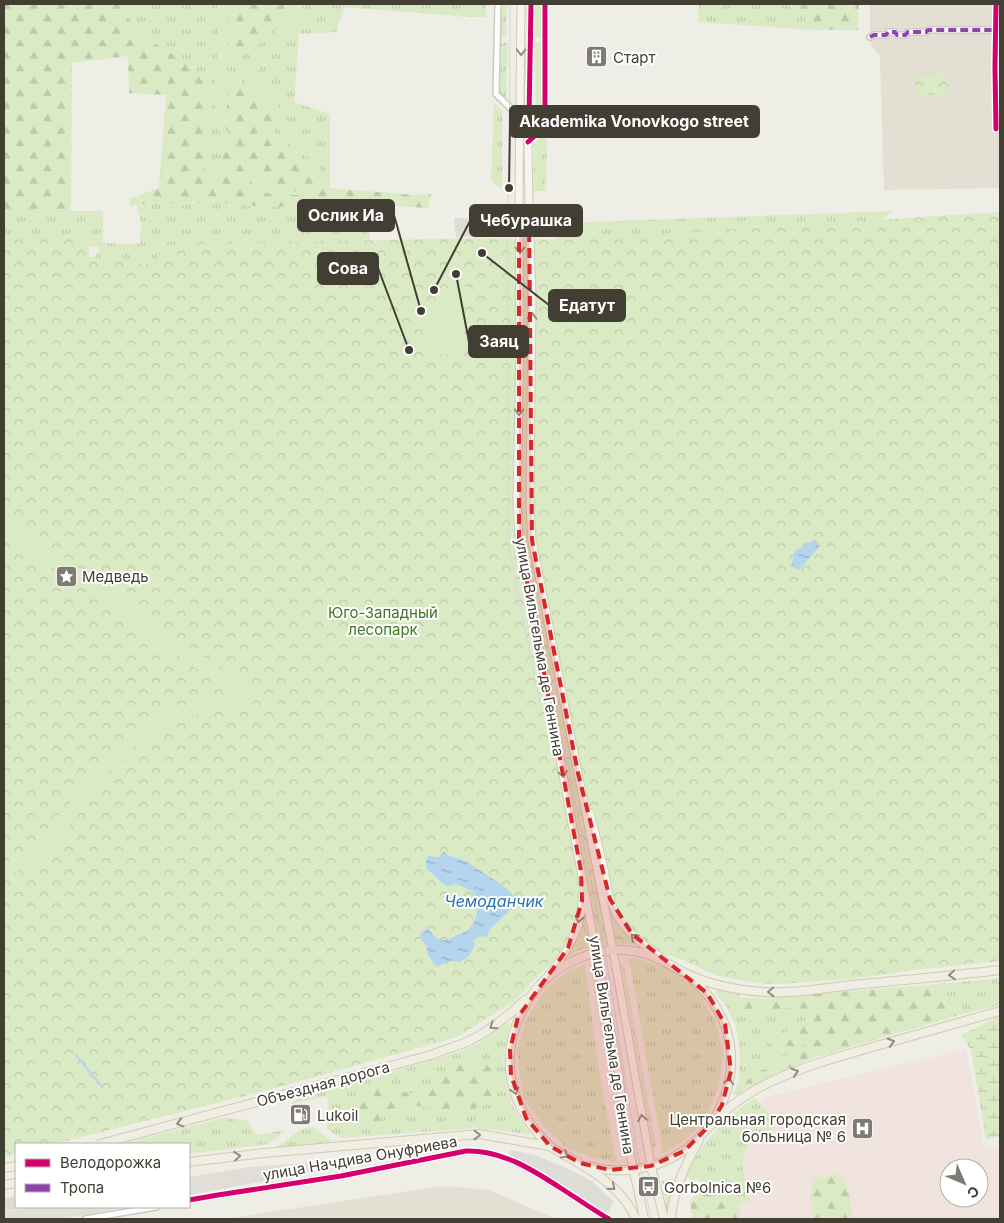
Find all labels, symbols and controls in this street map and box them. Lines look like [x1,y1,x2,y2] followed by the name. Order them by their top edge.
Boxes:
[585,45,609,69] building icon: Старт
[613,48,656,67] place label: Старт
[516,49,526,57] one-way arrow
[510,106,759,137] callout: Akademika Vonovkogo street
[519,111,749,131] text: Akademika Vonovkogo street
[298,200,394,231] callout: Ослик Иа
[308,205,384,225] text: Ослик Иа
[470,205,582,236] callout: Чебурашка
[480,210,572,230] text: Чебурашка
[515,246,525,254] one-way arrow
[318,253,378,284] callout: Сова
[328,258,368,278] text: Сова
[549,290,625,321] callout: Едатут
[559,295,615,315] text: Едатут
[526,312,537,320] one-way arrow
[469,326,528,357] callout: Заяц
[479,331,519,351] text: Заяц
[513,409,524,417] one-way arrow
[511,536,569,758] street label: улица Вильгельма де Геннина
[54,564,78,588] place icon: Медведь
[82,567,149,586] place label: Медведь
[328,603,438,639] park label: Юго-Западный лесопарк
[557,769,567,778] one-way arrow
[444,891,545,911] water label: Чемоданчик
[574,915,585,924] one-way arrow
[631,933,640,942] one-way arrow
[585,934,639,1156] street label: улица Вильгельма де Геннина
[947,970,955,981] one-way arrow
[767,987,774,997] one-way arrow
[490,1020,499,1029] one-way arrow
[886,1037,895,1048] one-way arrow
[254,1057,392,1111] street label: Объездная дорога
[790,1067,799,1077] one-way arrow
[723,1076,734,1084] one-way arrow
[509,1086,519,1094] one-way arrow
[289,1103,313,1127] fuel station icon: Lukoil
[317,1106,359,1125] place label: Lukoil
[669,1110,846,1146] place label: Центральная городская больница № 6
[638,1113,648,1122] one-way arrow
[850,1116,874,1140] hospital icon: Центральная городская больница № 6
[177,1117,185,1127] one-way arrow
[474,1130,481,1140] one-way arrow
[261,1132,459,1184] street label: улица Начдива Онуфриева
[15,1143,190,1208] legend
[559,1148,568,1158] one-way arrow
[234,1151,242,1162] one-way arrow
[60,1153,161,1172] text: Велодорожка
[939,1158,989,1208] north arrow
[636,1175,660,1199] bus stop icon: Gorbolnica №6
[60,1178,104,1197] text: Тропа
[664,1178,771,1197] place label: Gorbolnica №6
[607,1181,616,1190] one-way arrow
[964,1183,983,1202] text: С

